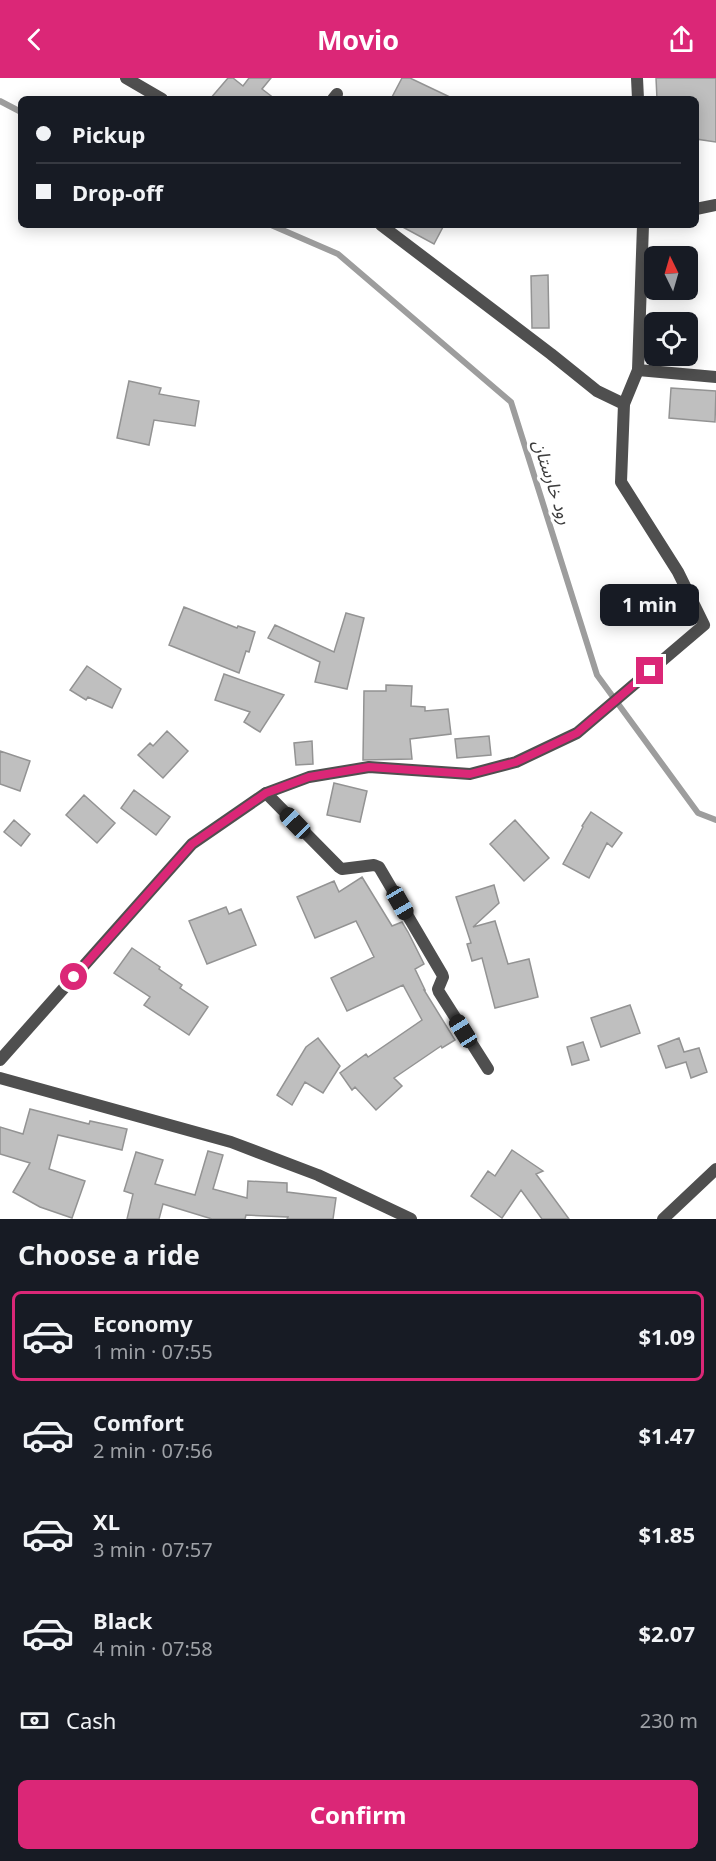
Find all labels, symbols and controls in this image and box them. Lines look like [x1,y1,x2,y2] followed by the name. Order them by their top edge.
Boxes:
[317,21,399,58] text: Movio
[18,23,51,56] icon: back
[665,23,698,56] icon: share
[72,119,145,149] text: Pickup
[72,177,163,207] text: Drop-off
[644,246,698,300] north arrow
[644,246,698,366] map controls
[644,312,698,366] button: locate
[528,436,578,528] water label: رود خارستان
[600,584,700,626] callout: 1 min
[622,591,677,618] text: 1 min
[636,657,663,684] route end
[276,804,314,842] car
[383,883,417,923] car
[60,963,87,990] route start
[446,1011,480,1051] car
[18,1236,200,1273] text: Choose a ride
[93,1308,192,1338] text: Economy
[21,1309,75,1363] icon: car
[638,1321,695,1351] text: $1.09
[93,1338,213,1365] text: 1 min · 07:55
[93,1407,184,1437] text: Comfort
[21,1408,75,1462] icon: car
[638,1420,695,1450] text: $1.47
[93,1437,213,1464] text: 2 min · 07:56
[93,1506,120,1536] text: XL
[21,1507,75,1561] icon: car
[638,1519,695,1549] text: $1.85
[93,1536,213,1563] text: 3 min · 07:57
[93,1605,152,1635] text: Black
[21,1606,75,1660] icon: car
[638,1618,695,1648] text: $2.07
[93,1635,213,1662] text: 4 min · 07:58
[18,1704,51,1737] icon: cash
[66,1705,116,1735] text: Cash
[640,1707,698,1734] text: 230 m
[18,1780,698,1849] button: Confirm

